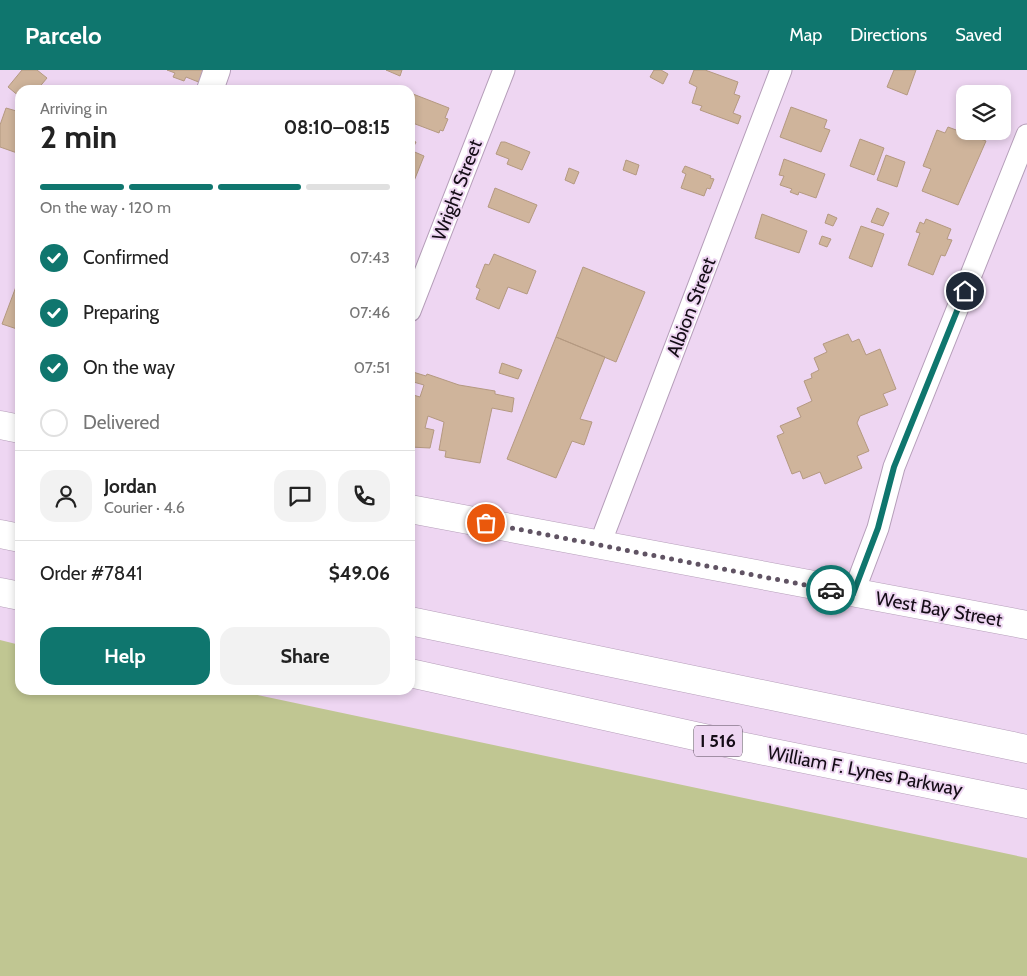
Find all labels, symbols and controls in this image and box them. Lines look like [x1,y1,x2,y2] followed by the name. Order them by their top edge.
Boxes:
[25,21,102,50] text: Parcelo
[789,24,822,46] text: Map
[850,24,927,46] text: Directions
[955,24,1002,46] text: Saved
[956,85,1011,140] map controls
[956,85,1011,140] button: layers
[40,99,107,118] text: Arriving in
[284,116,390,139] text: 08:10–08:15
[40,117,117,156] text: 2 min
[427,136,487,244] street label: Wright Street
[40,198,171,217] text: On the way · 120 m
[40,244,68,272] icon: check
[83,246,169,269] text: Confirmed
[350,248,390,267] text: 07:43
[661,253,721,360] street label: Albion Street
[944,270,986,312] pin
[951,277,979,305] icon: home
[40,299,68,327] icon: check
[83,301,159,324] text: Preparing
[349,303,390,322] text: 07:46
[40,354,68,382] icon: check
[83,356,175,379] text: On the way
[354,358,390,377] text: 07:51
[83,411,160,434] text: Delivered
[40,470,92,522] button: person
[274,470,326,522] button: chat
[338,470,390,522] button: phone
[104,475,157,498] text: Jordan
[104,498,185,517] text: Courier · 4.6
[465,502,507,544] pin
[472,509,500,537] icon: bag
[40,562,142,585] text: Order #7841
[329,562,390,585] text: $49.06
[806,565,856,615] courier
[817,576,845,604] icon: car
[874,587,1005,632] street label: West Bay Street
[40,627,210,685] button: Help
[220,627,390,685] button: Share
[694,726,742,756] road number: I 516
[766,741,965,801] street label: William F. Lynes Parkway

